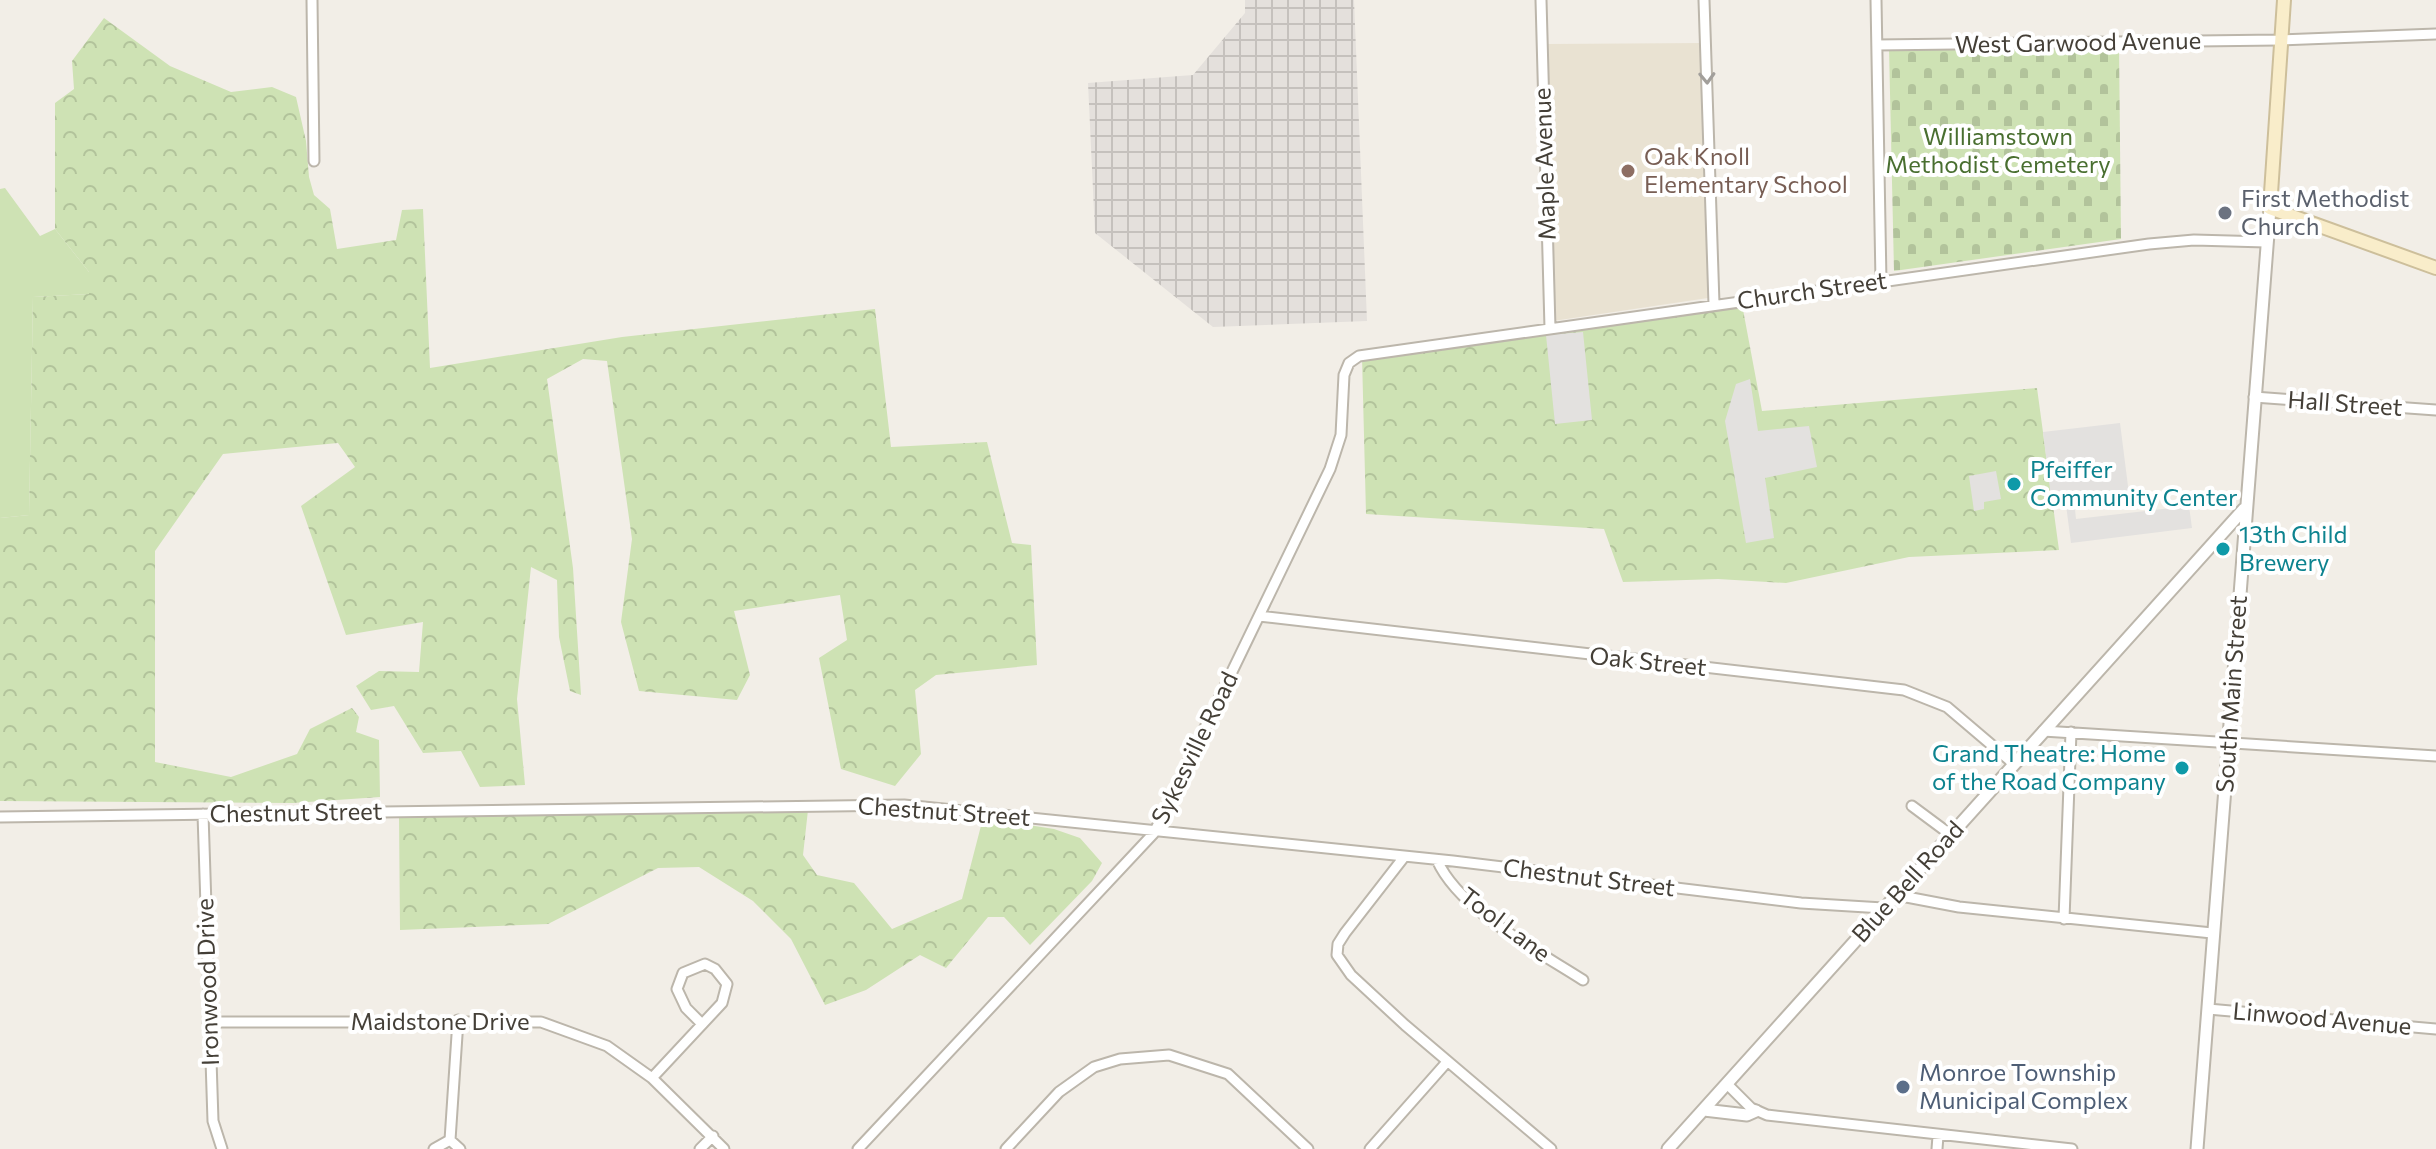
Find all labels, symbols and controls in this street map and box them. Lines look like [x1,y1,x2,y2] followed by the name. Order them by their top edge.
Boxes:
[1955,25,2201,58] street label: West Garwood Avenue
[1698,72,1715,85] one-way arrow
[1526,87,1561,241] street label: Maple Avenue
[1885,121,2111,178] park label: Williamstown Methodist Cemetery
[1644,141,1848,198] place label: Oak Knoll Elementary School
[1619,162,1637,180] marker: Oak Knoll Elementary School
[2241,183,2410,240] place label: First Methodist Church
[2216,204,2234,222] marker: First Methodist Church
[1735,265,1889,314] street label: Church Street
[2287,384,2404,421] street label: Hall Street
[2030,454,2238,511] place label: Pfeiffer Community Center
[2005,475,2023,493] marker: Pfeiffer Community Center
[2239,519,2347,576] place label: 13th Child Brewery
[2214,540,2232,558] marker: 13th Child Brewery
[2209,594,2252,793] street label: South Main Street
[1588,640,1708,681] street label: Oak Street
[1144,667,1243,828] street label: Sykesville Road
[1932,738,2166,795] place label: Grand Theatre: Home of the Road Company
[2173,759,2191,777] marker: Grand Theatre: Home of the Road Company
[857,790,1032,831] street label: Chestnut Street
[209,795,383,828] street label: Chestnut Street
[1845,814,1969,948] street label: Blue Bell Road
[1502,852,1677,901] street label: Chestnut Street
[1455,880,1557,967] street label: Tool Lane
[189,898,224,1066] street label: Ironwood Drive
[2232,995,2413,1040] street label: Linwood Avenue
[350,1006,530,1035] street label: Maidstone Drive
[1919,1057,2128,1114] place label: Monroe Township Municipal Complex
[1894,1078,1912,1096] marker: Monroe Township Municipal Complex

